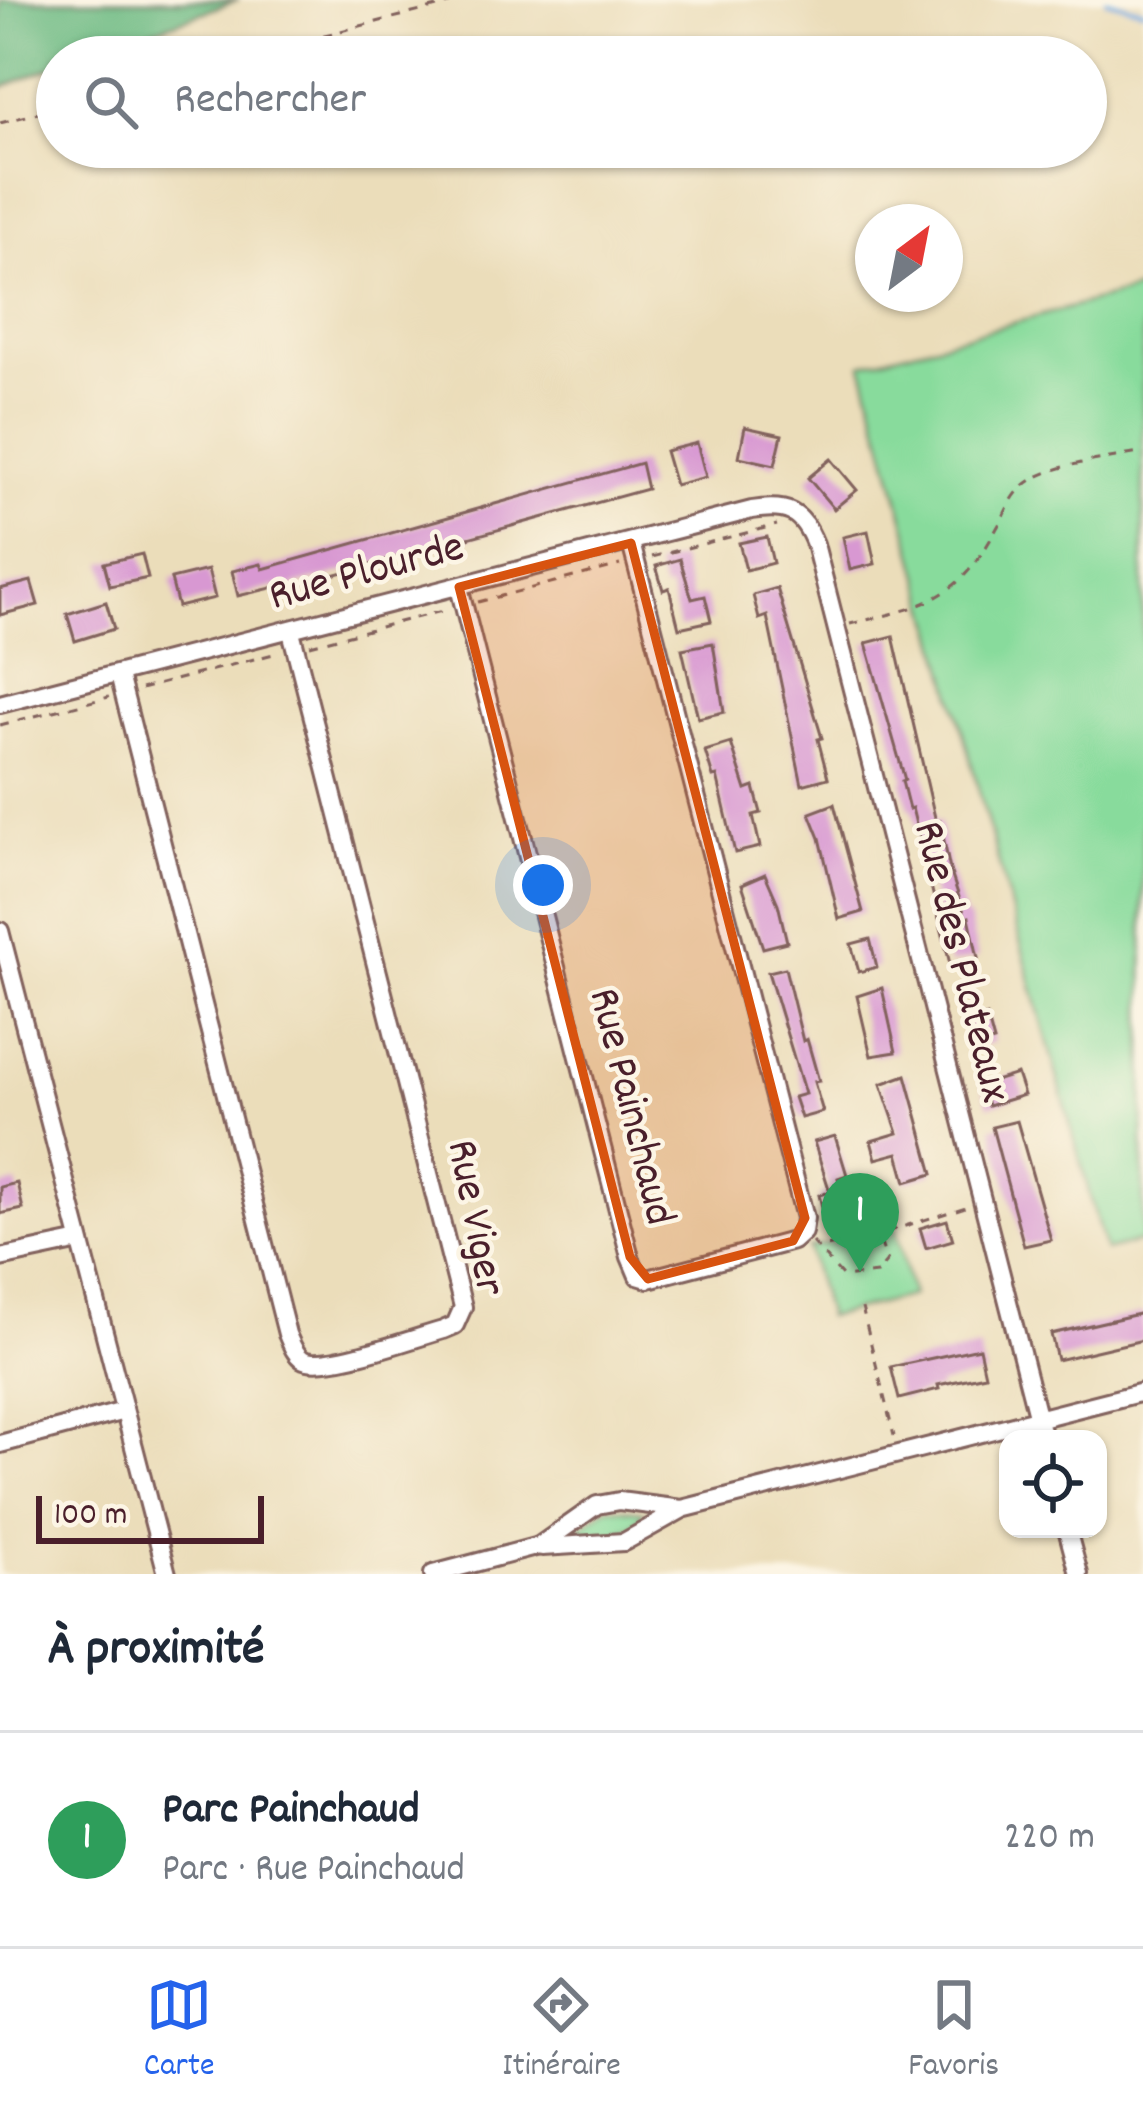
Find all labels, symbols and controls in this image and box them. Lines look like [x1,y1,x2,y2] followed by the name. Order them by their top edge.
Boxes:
[36,36,1107,168] search box
[78,69,144,135] icon: search
[174,70,366,134] text: Rechercher
[855,204,963,312] north arrow
[262,517,472,631] street label: Rue Plourde
[893,815,1025,1109] street label: Rue des Plateaux
[513,855,573,915] your location
[569,982,689,1232] street label: Rue Painchaud
[427,1135,519,1302] street label: Rue Viger
[821,1173,899,1272] pin: 1
[999,1430,1107,1538] map controls
[999,1430,1107,1538] button: locate
[36,1490,264,1543] scale bar
[54,1493,127,1540] text: 100 m
[48,1616,265,1688] text: À proximité
[162,1780,420,1844] text: Parc Painchaud
[83,1812,91,1867] text: 1
[1004,1812,1095,1867] text: 220 m
[162,1844,465,1899] text: Parc · Rue Painchaud
[144,1972,215,2091] tab: Carte
[502,1972,621,2091] tab: Itinéraire
[908,1972,999,2091] tab: Favoris

